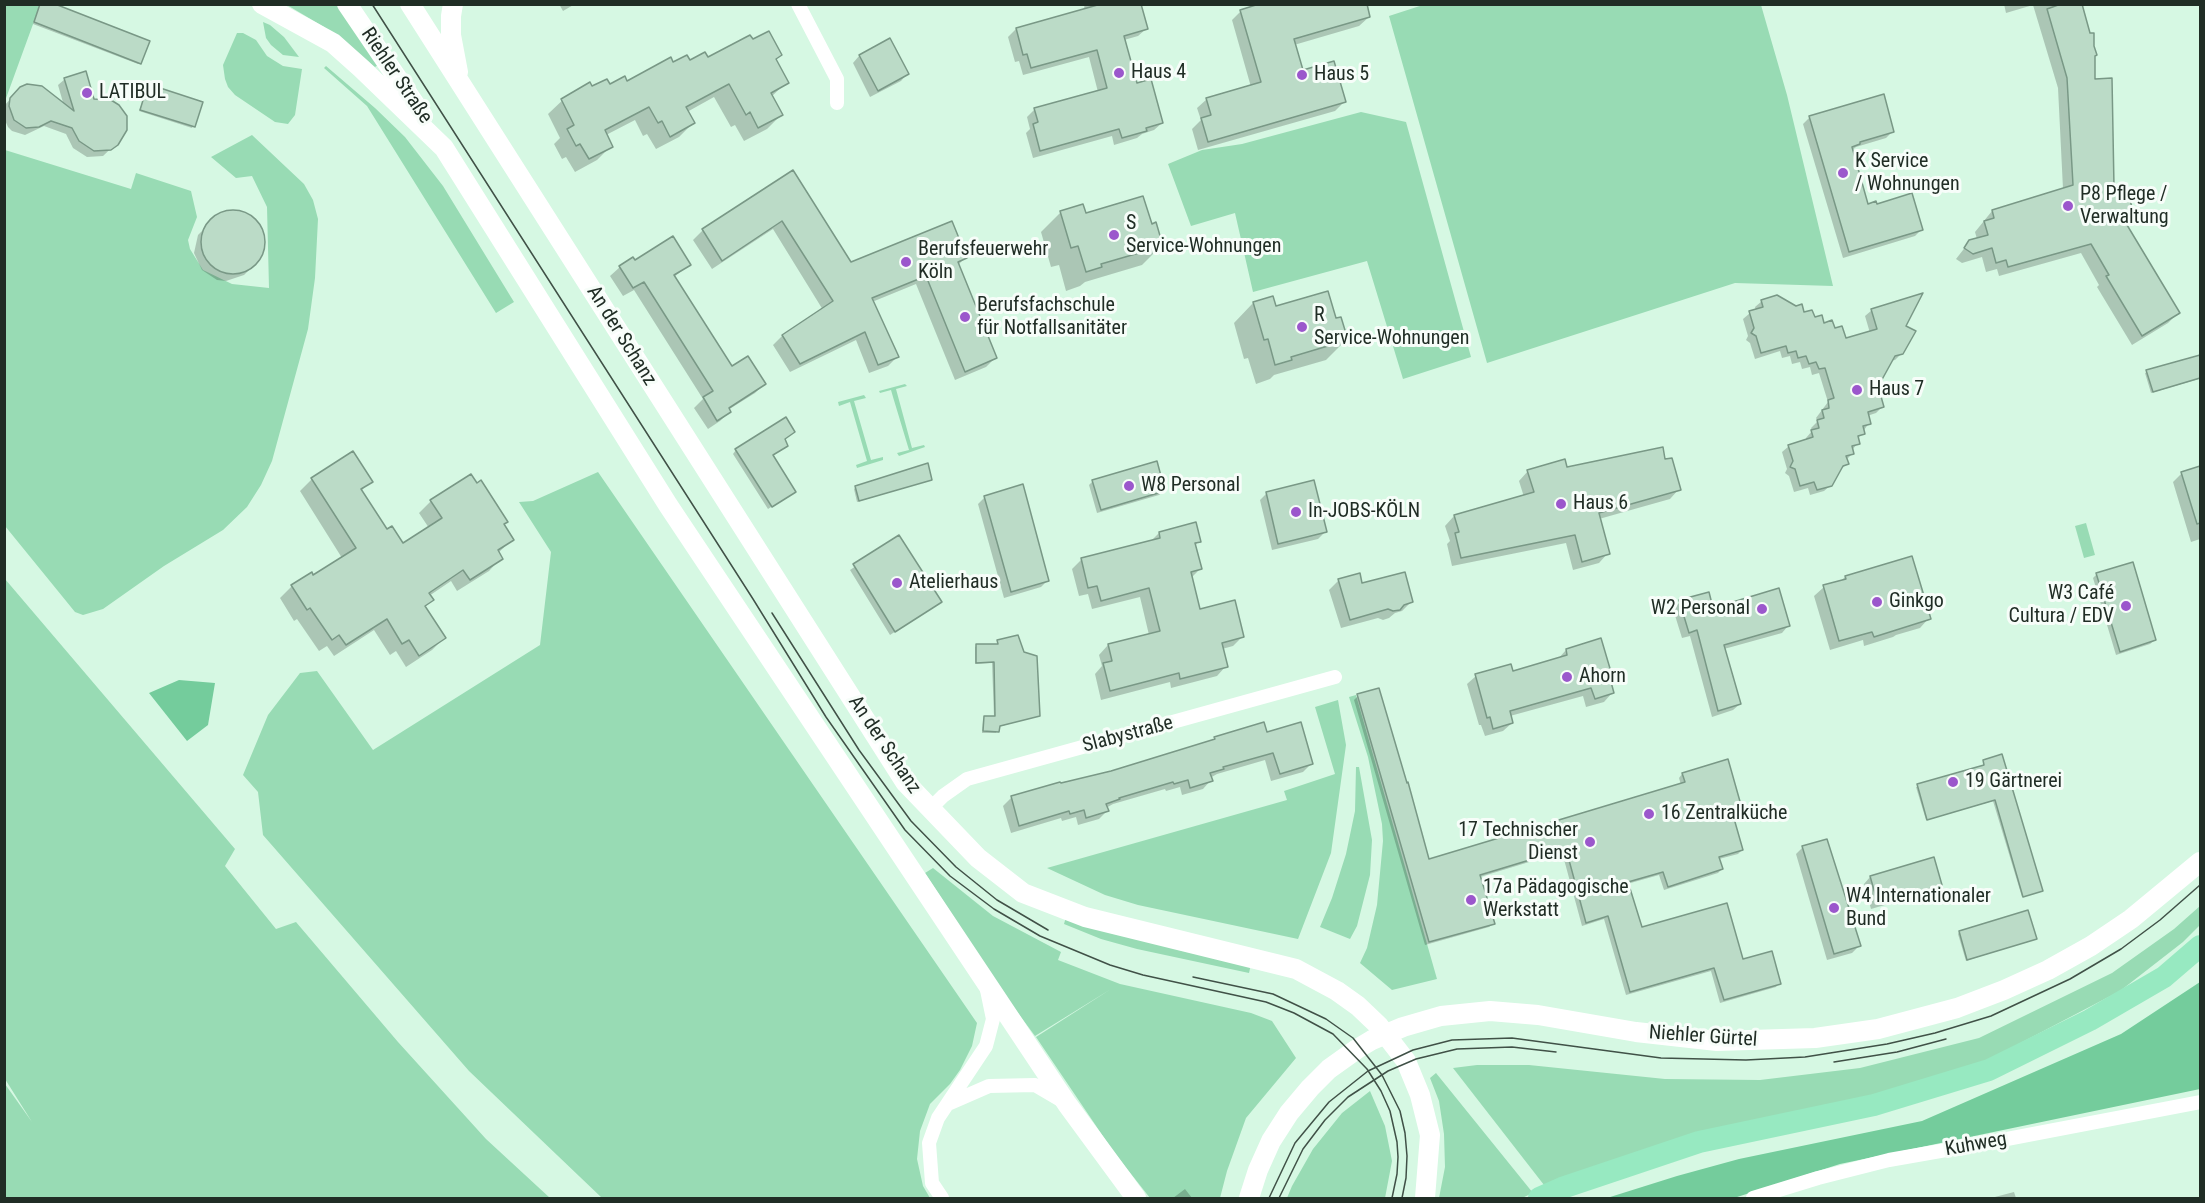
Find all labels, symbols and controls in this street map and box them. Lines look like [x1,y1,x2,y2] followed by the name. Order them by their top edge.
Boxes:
[355,24,437,128] street label: Riehler Straße
[1131,61,1186,85] place label: Haus 4
[1314,63,1369,87] place label: Haus 5
[1112,66,1126,80] marker: Haus 4
[1295,68,1309,82] marker: Haus 5
[99,81,166,105] place label: LATIBUL
[80,86,94,100] marker: LATIBUL
[1855,150,1960,197] place label: K Service / Wohnungen
[1836,166,1850,180] marker: K Service / Wohnungen
[2080,183,2169,230] place label: P8 Pflege / Verwaltung
[2061,199,2075,213] marker: P8 Pflege / Verwaltung
[1126,212,1281,259] place label: S Service-Wohnungen
[1107,228,1121,242] marker: S Service-Wohnungen
[918,238,1048,285] place label: Berufsfeuerwehr Köln
[899,255,913,269] marker: Berufsfeuerwehr Köln
[581,282,661,390] street label: An der Schanz
[977,294,1127,341] place label: Berufsfachschule für Notfallsanitäter
[1314,304,1469,351] place label: R Service-Wohnungen
[958,310,972,324] marker: Berufsfachschule für Notfallsanitäter
[1295,320,1309,334] marker: R Service-Wohnungen
[1869,378,1924,402] place label: Haus 7
[1850,383,1864,397] marker: Haus 7
[1141,474,1240,498] place label: W8 Personal
[1122,479,1136,493] marker: W8 Personal
[1573,492,1628,516] place label: Haus 6
[1554,497,1568,511] marker: Haus 6
[1308,500,1420,524] place label: In-JOBS-KÖLN
[1289,505,1303,519] marker: In-JOBS-KÖLN
[909,571,998,595] place label: Atelierhaus
[890,576,904,590] marker: Atelierhaus
[2009,582,2114,629] place label: W3 Café Cultura / EDV
[1889,590,1944,614] place label: Ginkgo
[1870,595,1884,609] marker: Ginkgo
[1651,597,1750,621] place label: W2 Personal
[2119,599,2133,613] marker: W3 Café Cultura / EDV
[1755,602,1769,616] marker: W2 Personal
[1579,665,1626,689] place label: Ahorn
[1560,670,1574,684] marker: Ahorn
[842,691,926,799] street label: An der Schanz
[1080,711,1176,759] street label: Slabystraße
[1965,770,2062,794] place label: 19 Gärtnerei
[1946,775,1960,789] marker: 19 Gärtnerei
[1661,802,1787,826] place label: 16 Zentralküche
[1642,807,1656,821] marker: 16 Zentralküche
[1458,819,1578,866] place label: 17 Technischer Dienst
[1583,835,1597,849] marker: 17 Technischer Dienst
[1483,876,1629,923] place label: 17a Pädagogische Werkstatt
[1846,885,1991,932] place label: W4 Internationaler Bund
[1464,893,1478,907] marker: 17a Pädagogische Werkstatt
[1827,901,1841,915] marker: W4 Internationaler Bund
[1648,1021,1758,1053] street label: Niehler Gürtel
[1943,1128,2009,1162] street label: Kuhweg

